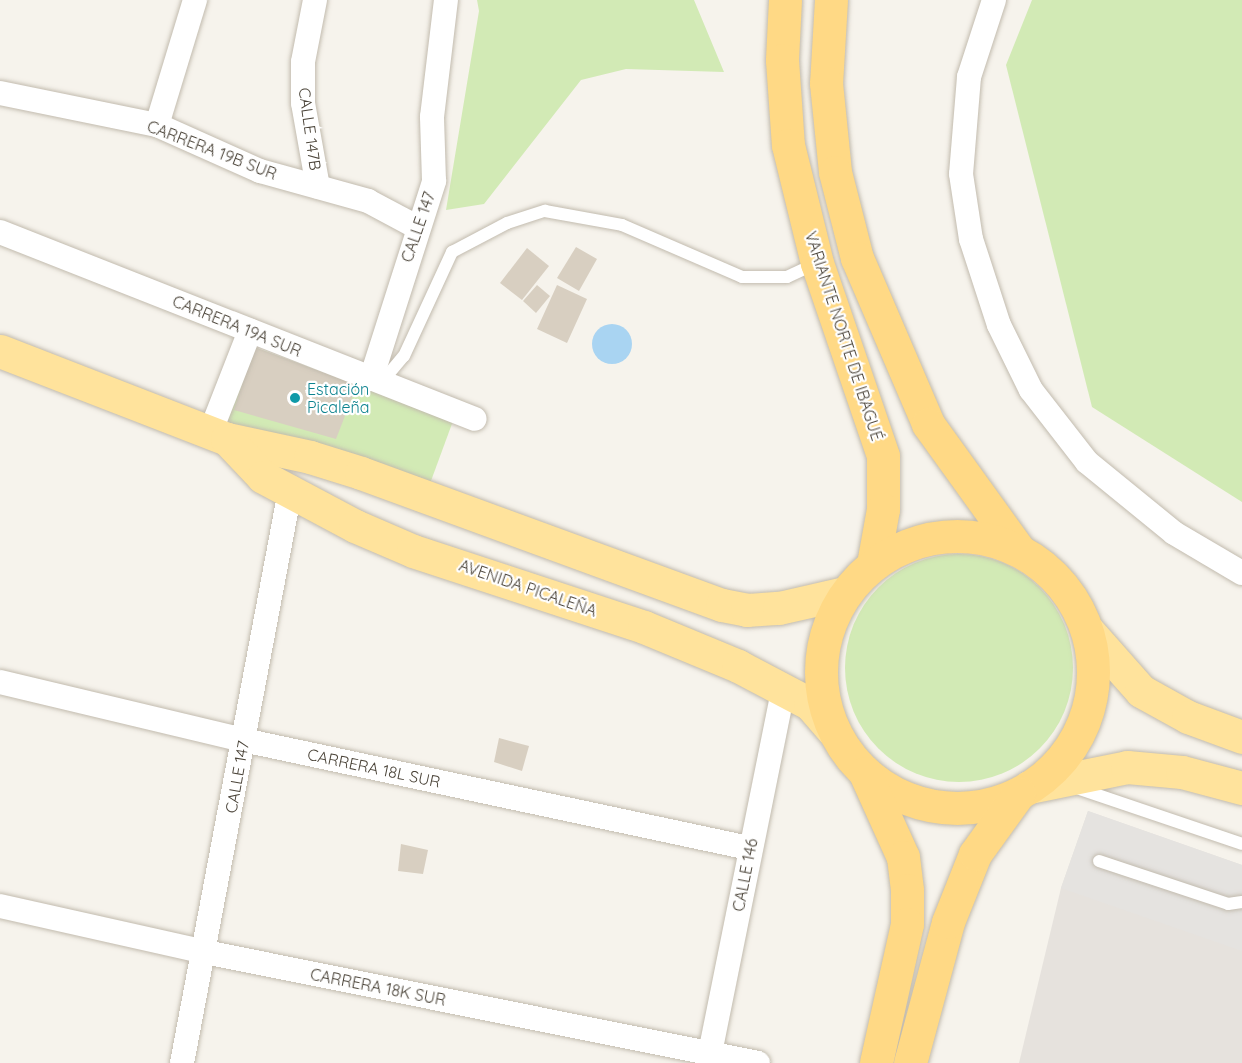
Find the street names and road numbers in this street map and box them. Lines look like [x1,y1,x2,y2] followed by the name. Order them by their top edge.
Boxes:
[295,86,325,172] street label: CALLE 147B
[144,116,280,184] street label: CARRERA 19B SUR
[397,189,439,265] street label: CALLE 147
[801,229,887,443] street label: VARIANTE NORTE DE IBAGUÉ
[170,291,304,361] street label: CARRERA 19A SUR
[457,555,599,621] street label: AVENIDA PICALEÑA
[221,739,253,815] street label: CALLE 147
[306,745,442,791] street label: CARRERA 18L SUR
[729,837,761,913] street label: CALLE 146
[309,964,447,1010] street label: CARRERA 18K SUR

